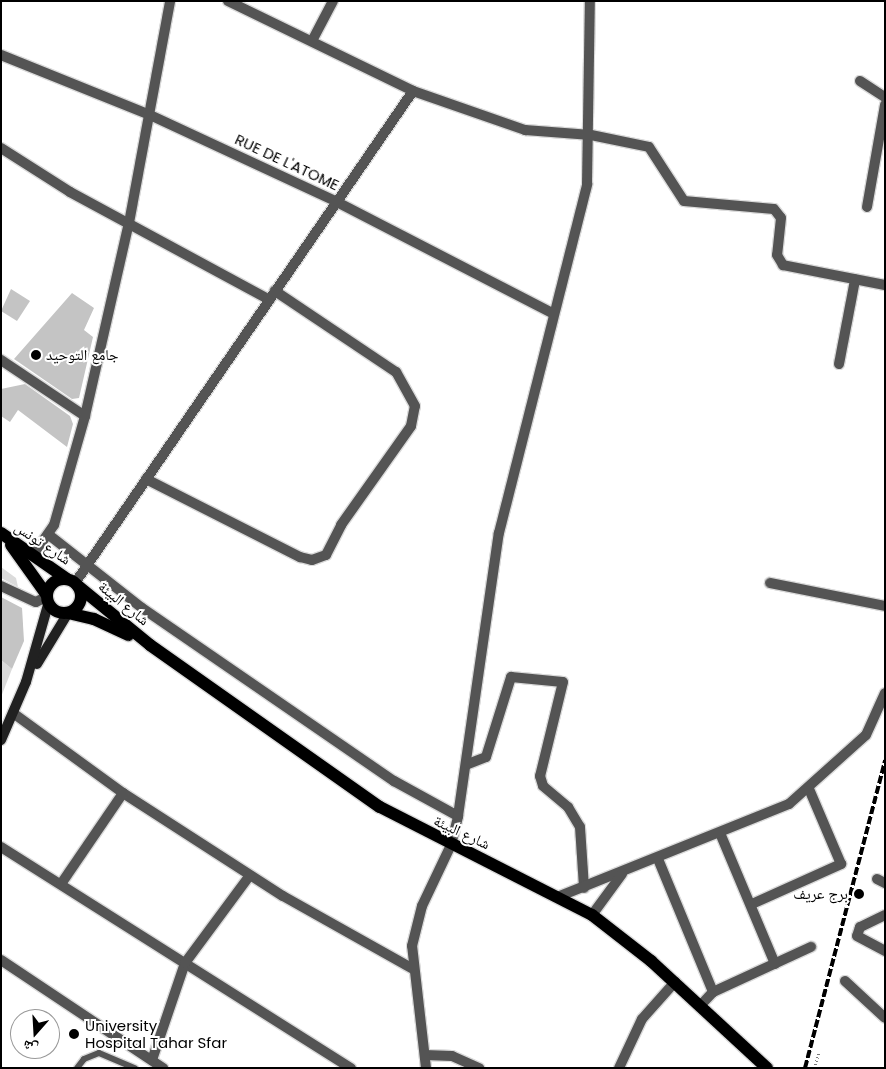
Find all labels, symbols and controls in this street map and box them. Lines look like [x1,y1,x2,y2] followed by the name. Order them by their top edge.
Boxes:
[232,130,342,194] street label: RUE DE L'ATOME
[46,346,119,364] place label: جامع التوحيد
[30,349,42,361] marker: جامع التوحيد
[11,518,75,568] street label: شارع تونس
[95,577,153,629] street label: شارع البيئة
[431,811,493,853] street label: شارع البيئة
[793,885,848,903] place label: برج عريف
[852,887,866,901] marker: برج عريف
[10,1009,60,1059] north arrow
[85,1016,227,1051] place label: University Hospital Tahar Sfar
[67,1027,81,1041] marker: University Hospital Tahar Sfar
[20,1035,41,1059] text: ش

